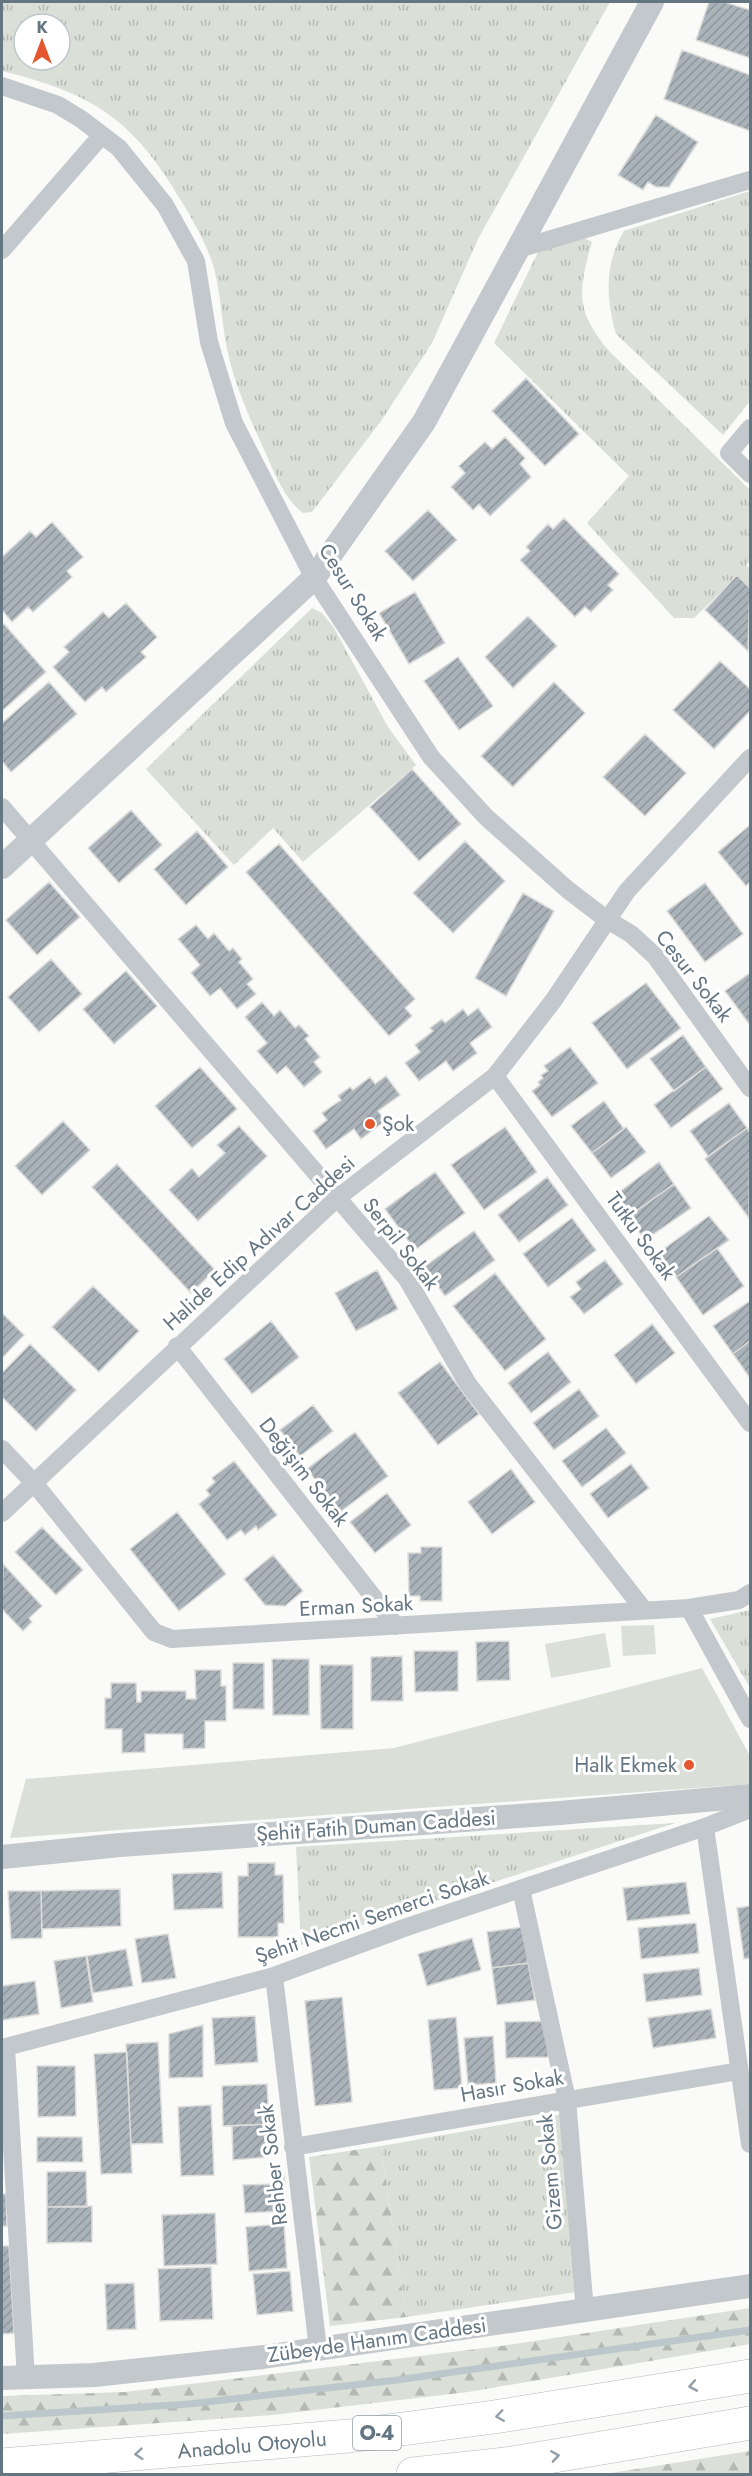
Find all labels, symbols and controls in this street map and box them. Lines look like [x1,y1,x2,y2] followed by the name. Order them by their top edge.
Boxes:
[12,12,72,72] north arrow
[36,16,48,39] text: K
[311,538,395,647] street label: Cesur Sokak
[648,924,740,1029] street label: Cesur Sokak
[382,1109,415,1139] place label: Şok
[363,1117,377,1131] marker: Şok
[156,1149,362,1337] street label: Halide Edip Adıvar Caddesi
[599,1186,684,1287] street label: Tutku Sokak
[355,1192,447,1297] street label: Serpil Sokak
[252,1411,357,1533] street label: Değişim Sokak
[298,1588,415,1624] street label: Erman Sokak
[574,1750,678,1780] place label: Halk Ekmek
[682,1758,696,1772] marker: Halk Ekmek
[255,1803,497,1849] street label: Şehit Fatih Duman Caddesi
[251,1863,494,1971] street label: Şehit Necmi Semerci Sokak
[458,2062,567,2110] street label: Hasır Sokak
[251,2102,295,2227] street label: Rehber Sokak
[530,2112,570,2231] street label: Gizem Sokak
[266,2310,488,2370] street label: Zübeyde Hanım Caddesi
[688,2379,698,2392] one-way arrow
[496,2410,505,2422] one-way arrow
[353,2416,401,2450] road number: O-4
[176,2424,328,2466] street label: Anadolu Otoyolu
[135,2448,144,2461] one-way arrow
[549,2450,559,2463] one-way arrow

